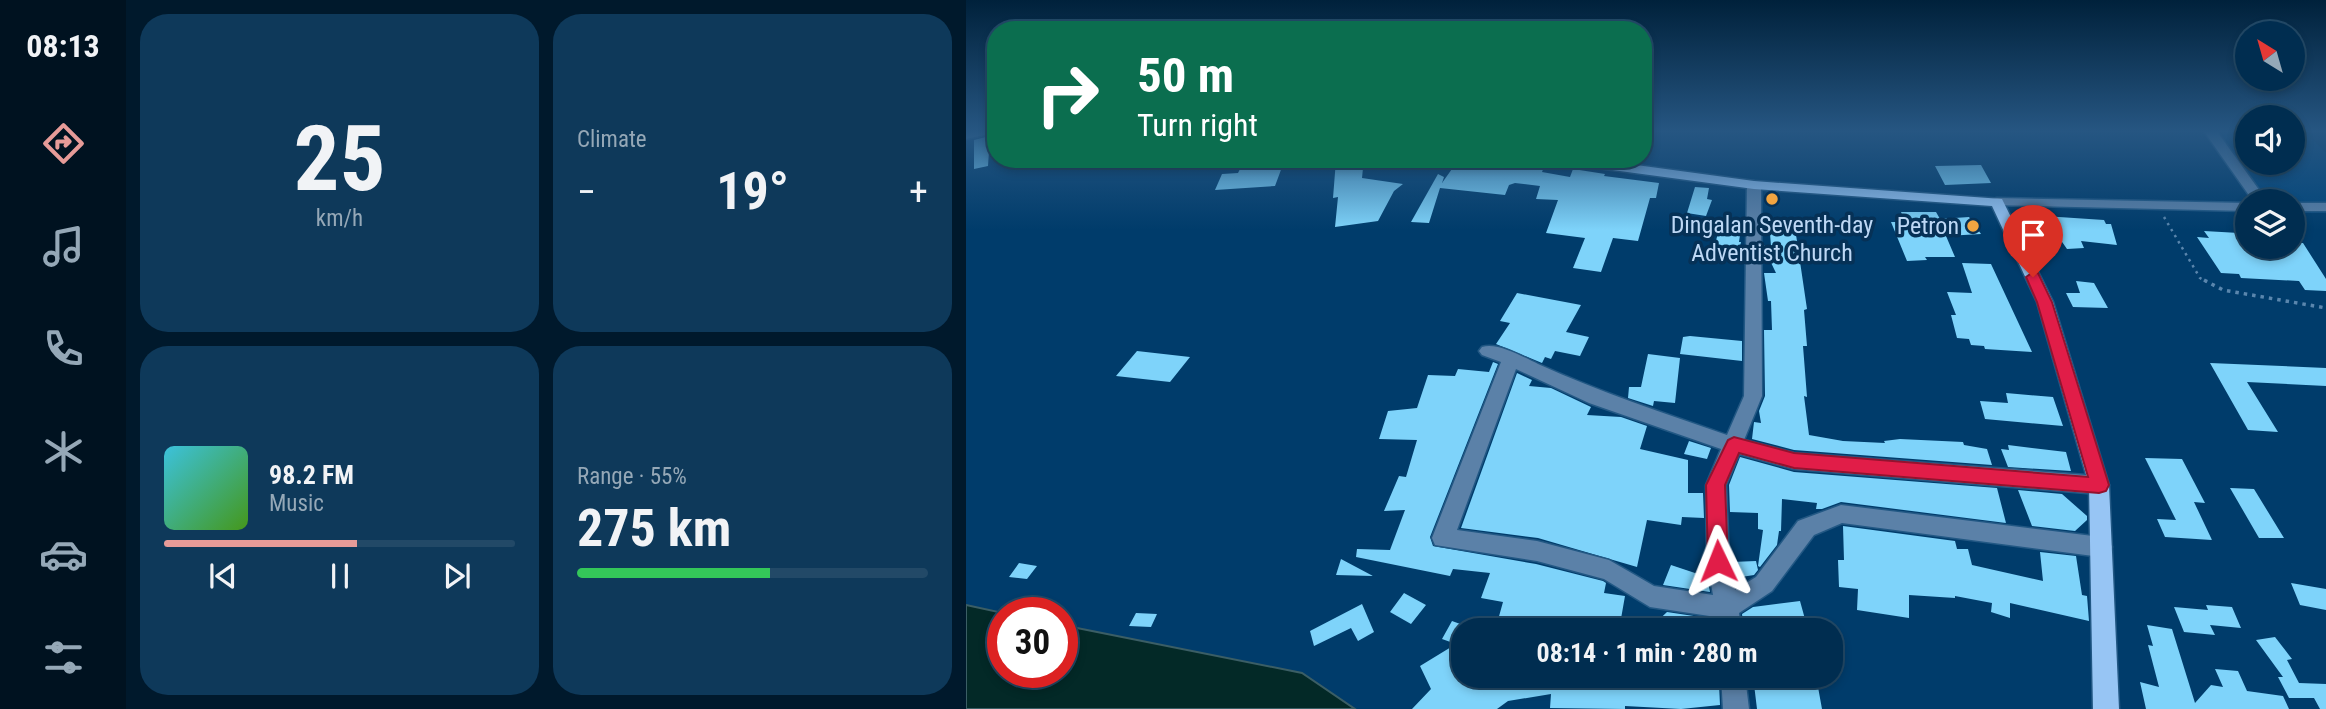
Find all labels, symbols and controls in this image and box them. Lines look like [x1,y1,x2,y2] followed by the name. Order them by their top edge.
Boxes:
[2235,21,2305,91] north arrow
[2235,21,2305,259] map controls
[26,27,100,65] text: 08:13
[1137,47,1234,104] text: 50 m
[1022,49,1113,140] icon: right
[2235,105,2305,175] button: sound
[294,106,385,212] text: 25
[1137,106,1258,144] text: Turn right
[39,119,88,168] icon: directions
[577,126,647,153] text: Climate
[716,161,789,222] text: 19°
[577,170,596,214] text: −
[909,170,928,214] text: +
[2235,189,2305,259] button: layers
[1764,191,1780,207] marker: Dingalan Seventh-day Adventist Church
[316,205,363,232] text: km/h
[2003,205,2063,277] pin
[1671,211,1873,267] place label: Dingalan Seventh-day Adventist Church
[1897,212,1959,240] place label: Petron
[2014,216,2052,254] icon: arrive
[1965,218,1981,234] marker: Petron
[39,222,88,271] icon: music
[39,324,88,373] icon: phone
[39,427,88,476] icon: climate
[269,460,354,490] text: 98.2 FM
[577,463,687,490] text: Range · 55%
[269,490,324,517] text: Music
[577,498,731,559] text: 275 km
[1681,524,1755,598] position arrow
[39,530,88,579] icon: car
[204,557,242,595] icon: previous
[321,557,359,595] icon: pause
[438,557,476,595] icon: next
[987,597,1078,688] speed limit sign: 30
[39,633,88,682] icon: filters
[1537,638,1757,668] text: 08:14 · 1 min · 280 m

